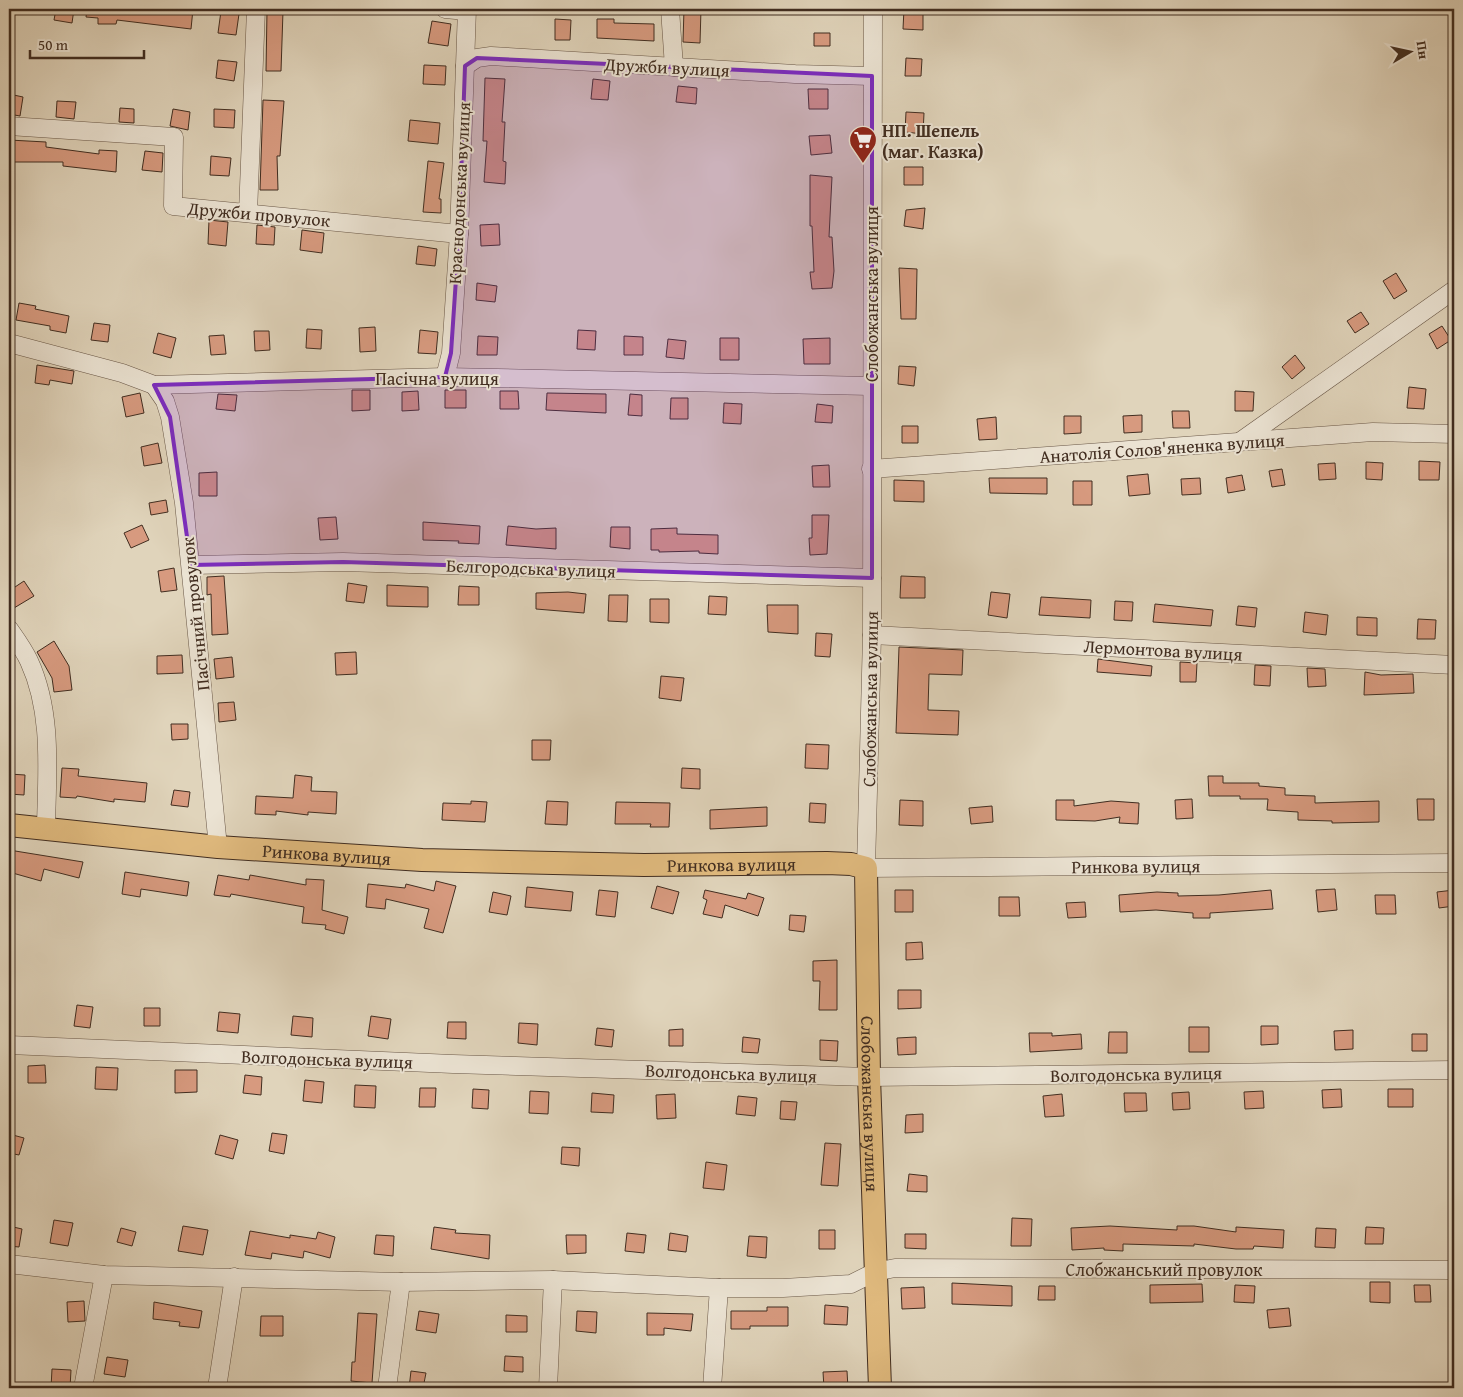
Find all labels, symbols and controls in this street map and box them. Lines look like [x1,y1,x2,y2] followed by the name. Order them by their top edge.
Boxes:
[30,28,144,60] scale bar
[1386,28,1436,78] north arrow
[38,34,69,55] text: 50 m
[1412,40,1434,61] text: Пн
[603,50,730,84] street label: Дружби вулиця
[441,101,477,285] street label: Краснодонська вулиця
[882,117,983,165] place label: НП. Шепель (маг. Казка)
[848,125,878,164] supermarket icon: НП. Шепель (маг. Казка)
[186,194,332,234] street label: Дружби провулок
[858,206,885,382] street label: Слобожанська вулиця
[375,365,499,392] street label: Пасічна вулиця
[1039,426,1285,470] street label: Анатолія Солов'яненка вулиця
[173,535,216,692] street label: Пасічний провулок
[446,552,616,584] street label: Бєлгородська вулиця
[855,611,885,787] street label: Слобожанська вулиця
[1083,632,1243,668] street label: Лермонтова вулиця
[262,836,392,871] street label: Ринкова вулиця
[667,850,796,878] street label: Ринкова вулиця
[1071,852,1200,880] street label: Ринкова вулиця
[855,1016,887,1192] street label: Слобожанська вулиця
[241,1043,413,1075] street label: Волгодонська вулиця
[645,1057,817,1089] street label: Волгодонська вулиця
[1050,1059,1222,1089] street label: Волгодонська вулиця
[1065,1256,1263,1283] street label: Слобжанський провулок

